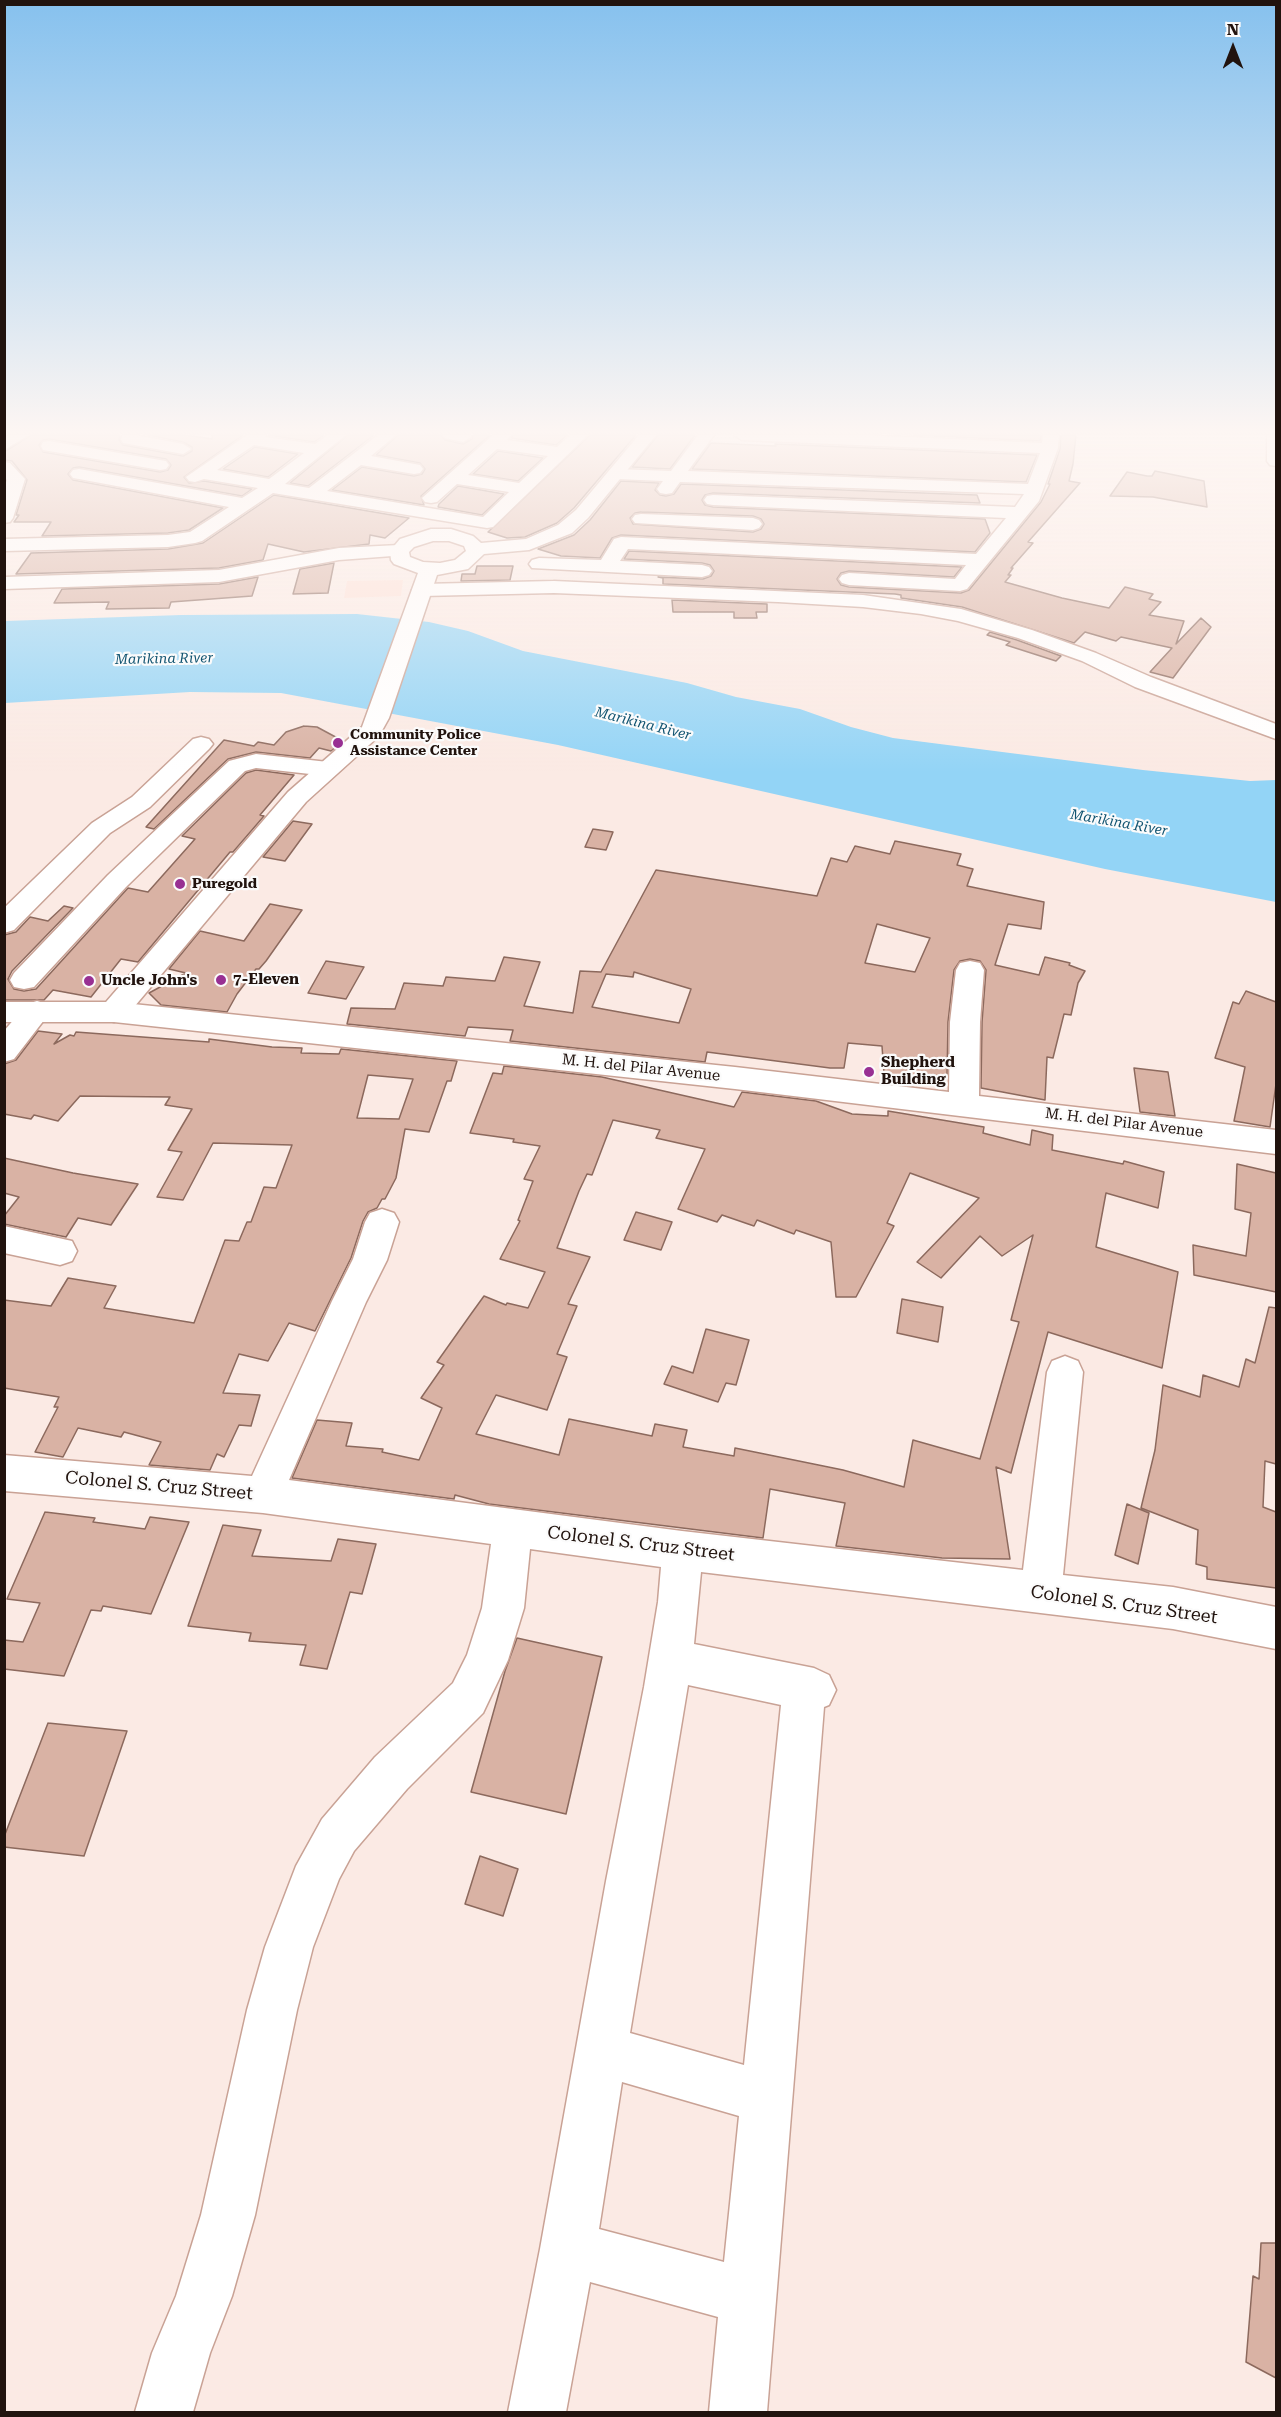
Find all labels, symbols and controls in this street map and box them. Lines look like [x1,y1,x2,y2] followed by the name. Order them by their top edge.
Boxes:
[1203,18,1263,78] north arrow
[1227,20,1239,39] text: N
[115,650,213,668] water label: Marikina River
[593,704,693,744] water label: Marikina River
[350,727,481,760] place label: Community Police Assistance Center
[331,736,345,750] marker: Community Police Assistance Center
[1069,806,1169,840] water label: Marikina River
[192,876,257,892] place label: Puregold
[173,877,187,891] marker: Puregold
[233,971,299,989] place label: 7-Eleven
[101,972,197,990] place label: Uncle John's
[214,973,228,987] marker: 7-Eleven
[82,974,96,988] marker: Uncle John's
[561,1051,721,1085] street label: M. H. del Pilar Avenue
[881,1054,955,1089] place label: Shepherd Building
[862,1065,876,1079] marker: Shepherd Building
[1044,1104,1204,1142] street label: M. H. del Pilar Avenue
[64,1467,254,1505] street label: Colonel S. Cruz Street
[546,1522,736,1566] street label: Colonel S. Cruz Street
[1029,1581,1219,1629] street label: Colonel S. Cruz Street

